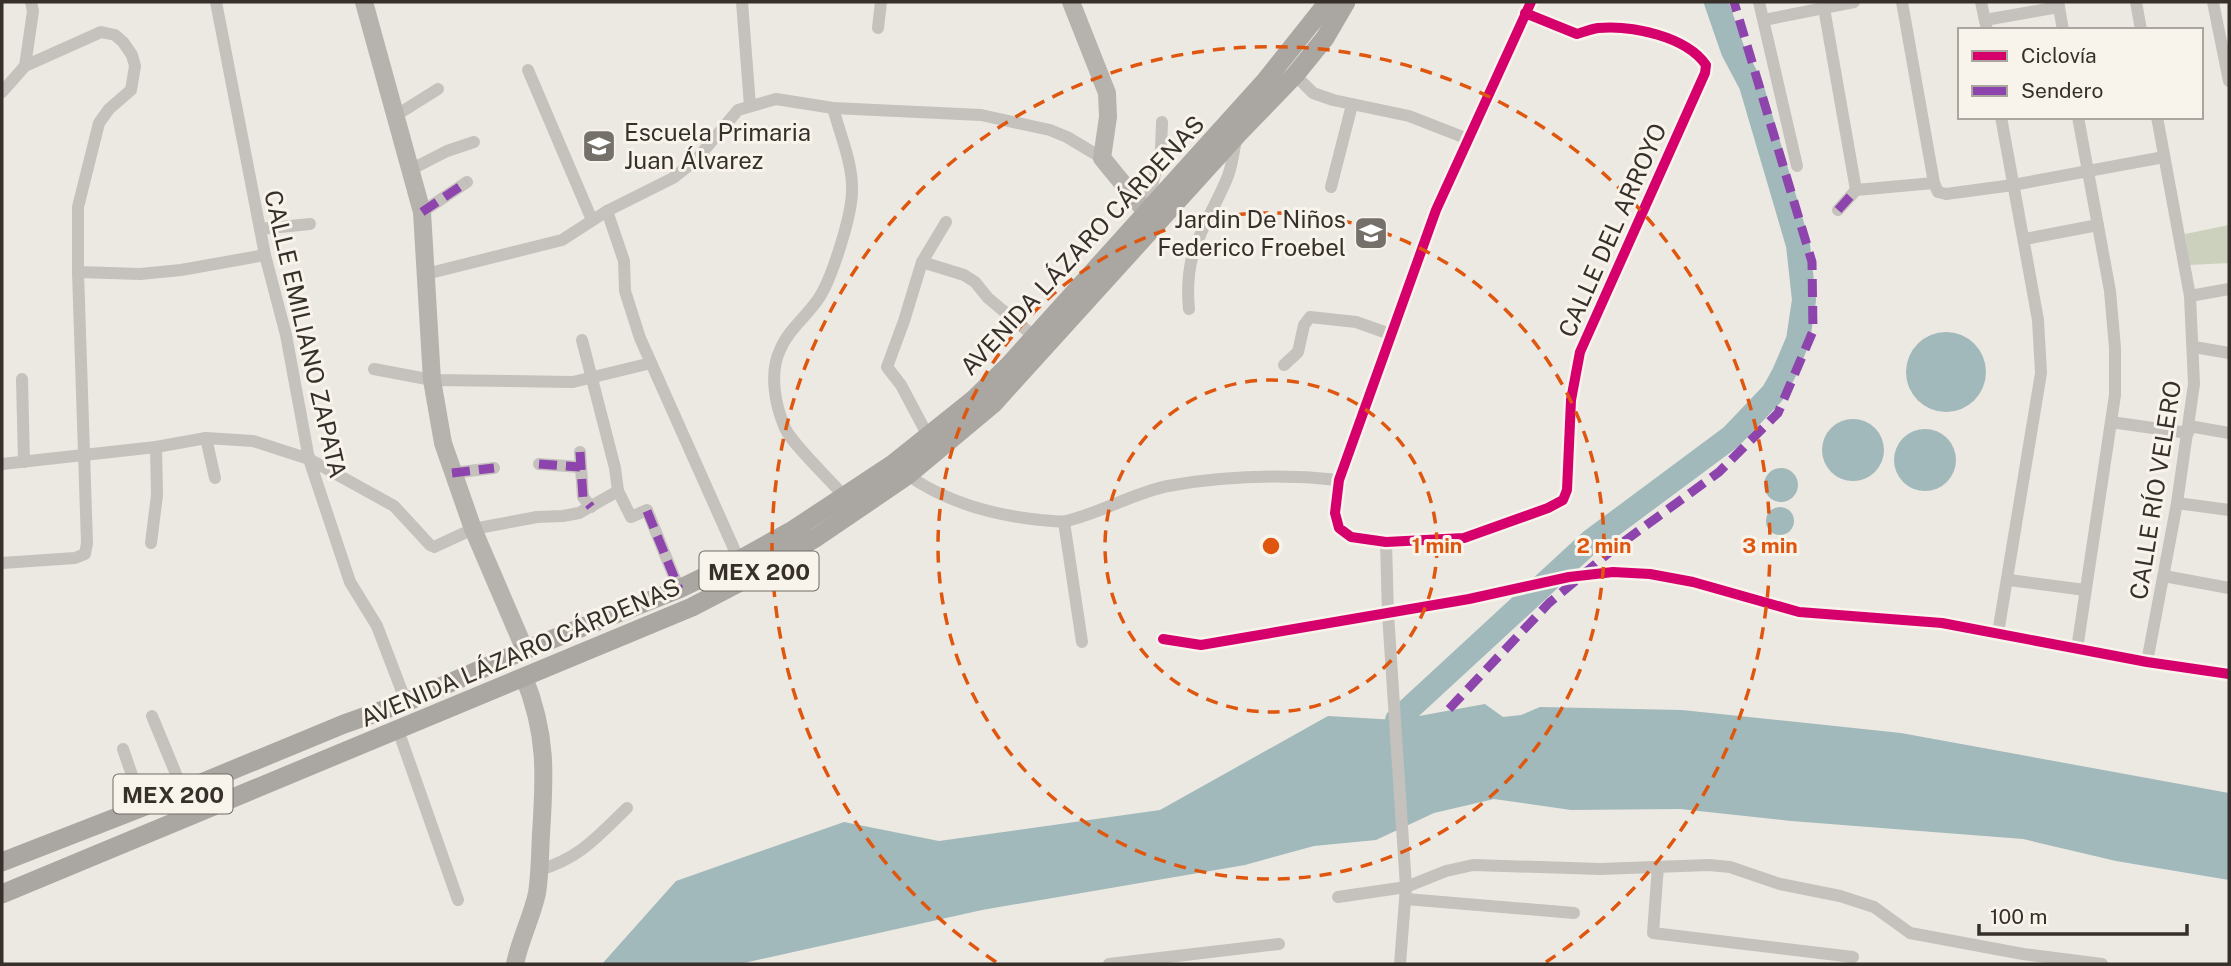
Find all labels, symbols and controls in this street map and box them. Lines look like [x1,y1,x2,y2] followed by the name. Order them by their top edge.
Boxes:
[1958,28,2203,119] legend
[2021,43,2097,68] text: Ciclovía
[2021,78,2103,103] text: Sendero
[954,109,1210,381] street label: AVENIDA LÁZARO CÁRDENAS
[624,118,811,174] place label: Escuela Primaria Juan Álvarez
[1552,119,1672,341] street label: CALLE DEL ARROYO
[580,127,618,165] school or university icon: Escuela Primaria Juan Álvarez
[259,187,353,481] street label: CALLE EMILIANO ZAPATA
[1157,205,1346,261] place label: Jardin De Niños Federico Froebel
[1352,214,1390,252] school or university icon: Jardin De Niños Federico Froebel
[2124,379,2186,601] street label: CALLE RÍO VELERO
[1412,533,1462,558] text: 1 min
[1576,533,1632,558] text: 2 min
[1742,533,1798,558] text: 3 min
[1259,534,1283,558] centre of rings
[700,552,818,590] road number: MEX 200
[356,572,684,732] street label: AVENIDA LÁZARO CÁRDENAS
[114,774,232,814] road number: MEX 200
[1979,892,2187,936] scale bar
[1990,904,2047,929] text: 100 m

